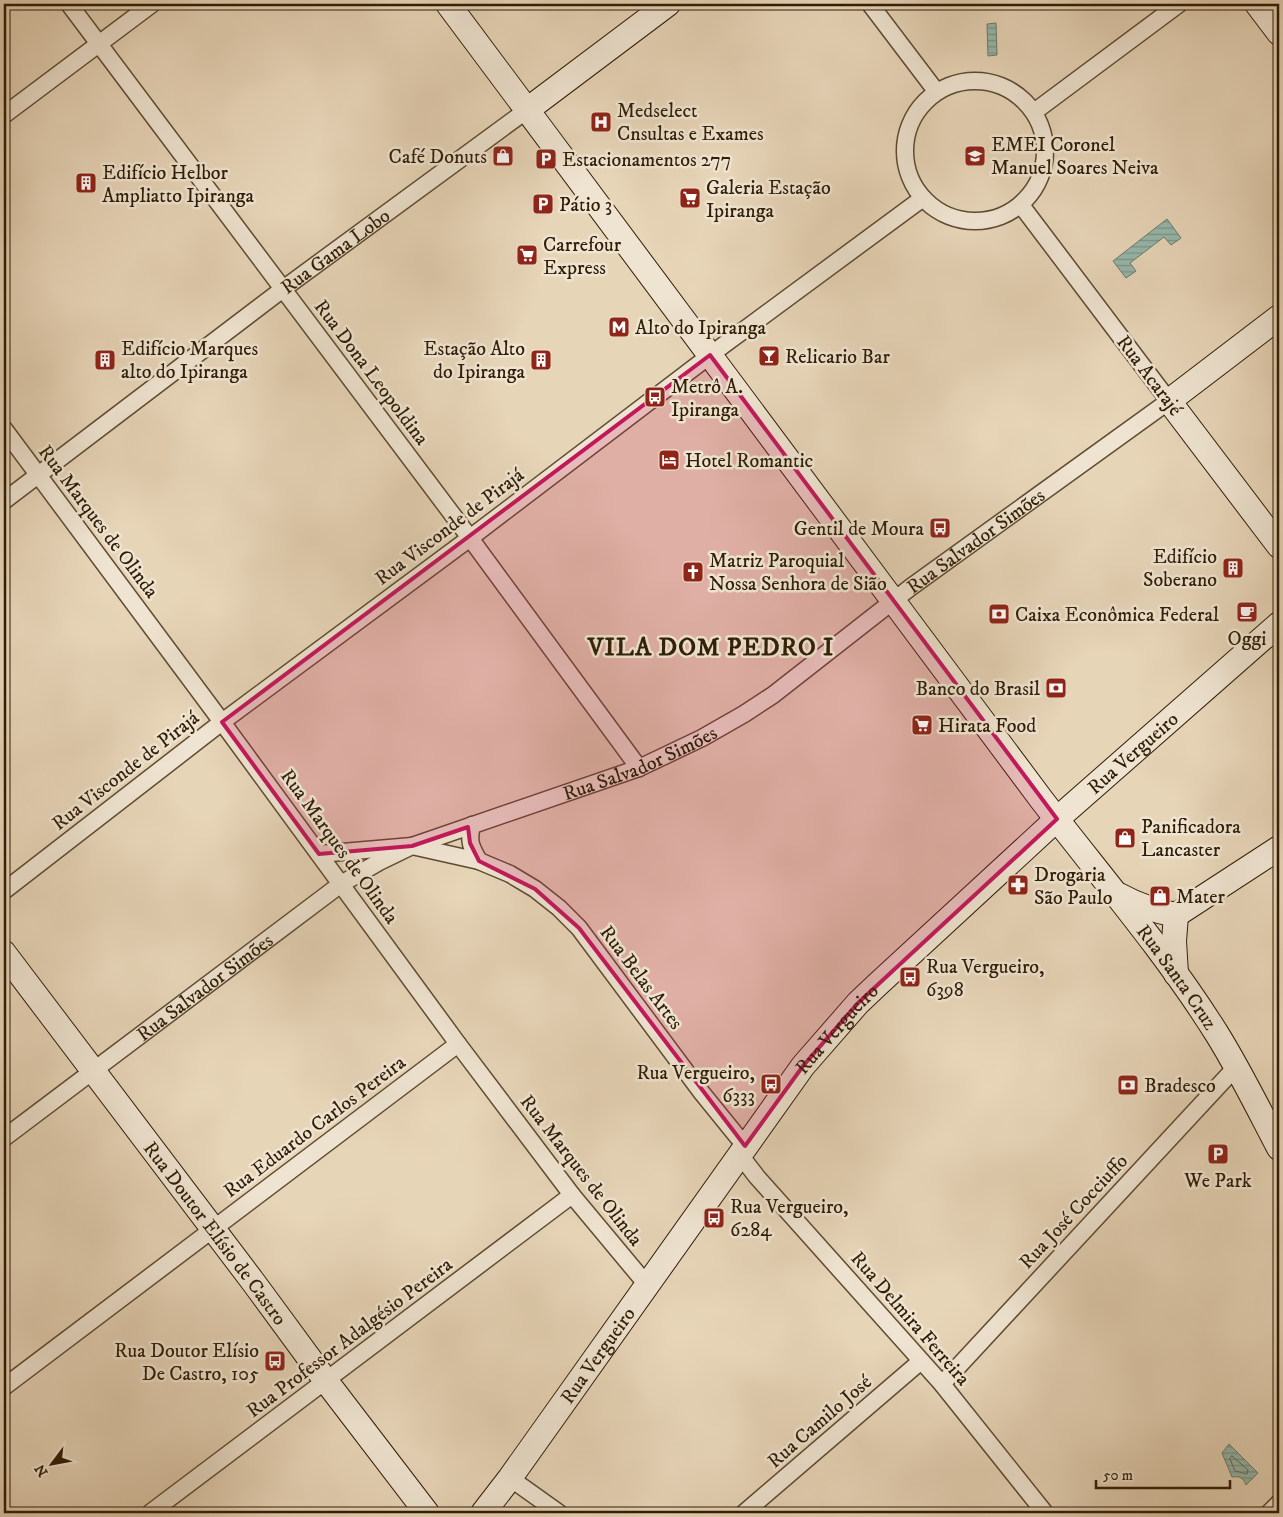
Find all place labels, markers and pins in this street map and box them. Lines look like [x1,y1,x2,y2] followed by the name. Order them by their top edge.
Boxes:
[617,99,764,147] place label: Medselect Cnsultas e Exames
[589,110,613,134] hospital icon: Medselect Cnsultas e Exames
[991,133,1159,181] place label: EMEI Coronel Manuel Soares Neiva
[491,144,515,168] shop icon: Café Donuts
[963,144,987,168] school or university icon: EMEI Coronel Manuel Soares Neiva
[389,145,487,170] place label: Café Donuts
[534,147,558,171] parking icon: Estacionamentos 277
[562,148,731,173] place label: Estacionamentos 277
[102,161,255,209] place label: Edifício Helbor Ampliatto Ipiranga
[74,171,98,195] building icon: Edifício Helbor Ampliatto Ipiranga
[706,176,831,224] place label: Galeria Estação Ipiranga
[678,186,702,210] supermarket icon: Galeria Estação Ipiranga
[531,192,555,216] parking icon: Pátio 3
[559,193,612,218] place label: Pátio 3
[543,233,622,281] place label: Carrefour Express
[515,243,539,267] supermarket icon: Carrefour Express
[607,315,631,339] metro station icon: Alto do Ipiranga
[635,316,766,341] place label: Alto do Ipiranga
[121,337,259,385] place label: Edifício Marques alto do Ipiranga
[423,337,525,385] place label: Estação Alto do Ipiranga
[757,344,781,368] bar icon: Relicario Bar
[785,345,891,370] place label: Relicario Bar
[93,348,117,372] building icon: Edifício Marques alto do Ipiranga
[529,348,553,372] building icon: Estação Alto do Ipiranga
[671,375,743,423] place label: Metrô A. Ipiranga
[643,385,667,409] bus stop icon: Metrô A. Ipiranga
[657,448,681,472] hotel icon: Hotel Romantic
[685,449,814,474] place label: Hotel Romantic
[928,516,952,540] bus stop icon: Gentil de Moura
[794,517,924,542] place label: Gentil de Moura
[1143,545,1217,593] place label: Edifício Soberano
[709,549,887,597] place label: Matriz Paroquial Nossa Senhora de Sião
[1221,556,1245,580] building icon: Edifício Soberano
[681,560,705,584] church icon: Matriz Paroquial Nossa Senhora de Sião
[1235,600,1259,624] cafe icon: Oggi
[987,602,1011,626] bank icon: Caixa Econômica Federal
[1015,603,1219,628] place label: Caixa Econômica Federal
[1228,627,1266,652] place label: Oggi
[1044,676,1068,700] bank icon: Banco do Brasil
[916,677,1040,702] place label: Banco do Brasil
[910,713,934,737] supermarket icon: Hirata Food
[938,714,1036,739] place label: Hirata Food
[1141,815,1241,863] place label: Panificadora Lancaster
[1113,826,1137,850] shop icon: Panificadora Lancaster
[1034,863,1112,911] place label: Drogaria São Paulo
[1006,873,1030,897] pharmacy icon: Drogaria São Paulo
[1148,884,1172,908] shop icon: Mater
[1176,885,1225,910] place label: Mater
[926,955,1044,1003] place label: Rua Vergueiro, 6398
[898,965,922,989] bus stop icon: Rua Vergueiro, 6398
[637,1061,755,1109] place label: Rua Vergueiro, 6333
[759,1072,783,1096] bus stop icon: Rua Vergueiro, 6333
[1116,1073,1140,1097] bank icon: Bradesco
[1144,1074,1216,1099] place label: Bradesco
[1206,1142,1230,1166] parking icon: We Park
[1183,1169,1252,1194] place label: We Park
[730,1195,848,1243] place label: Rua Vergueiro, 6284
[702,1206,726,1230] bus stop icon: Rua Vergueiro, 6284
[114,1339,259,1387] place label: Rua Doutor Elísio De Castro, 105
[263,1349,287,1373] bus stop icon: Rua Doutor Elísio De Castro, 105

